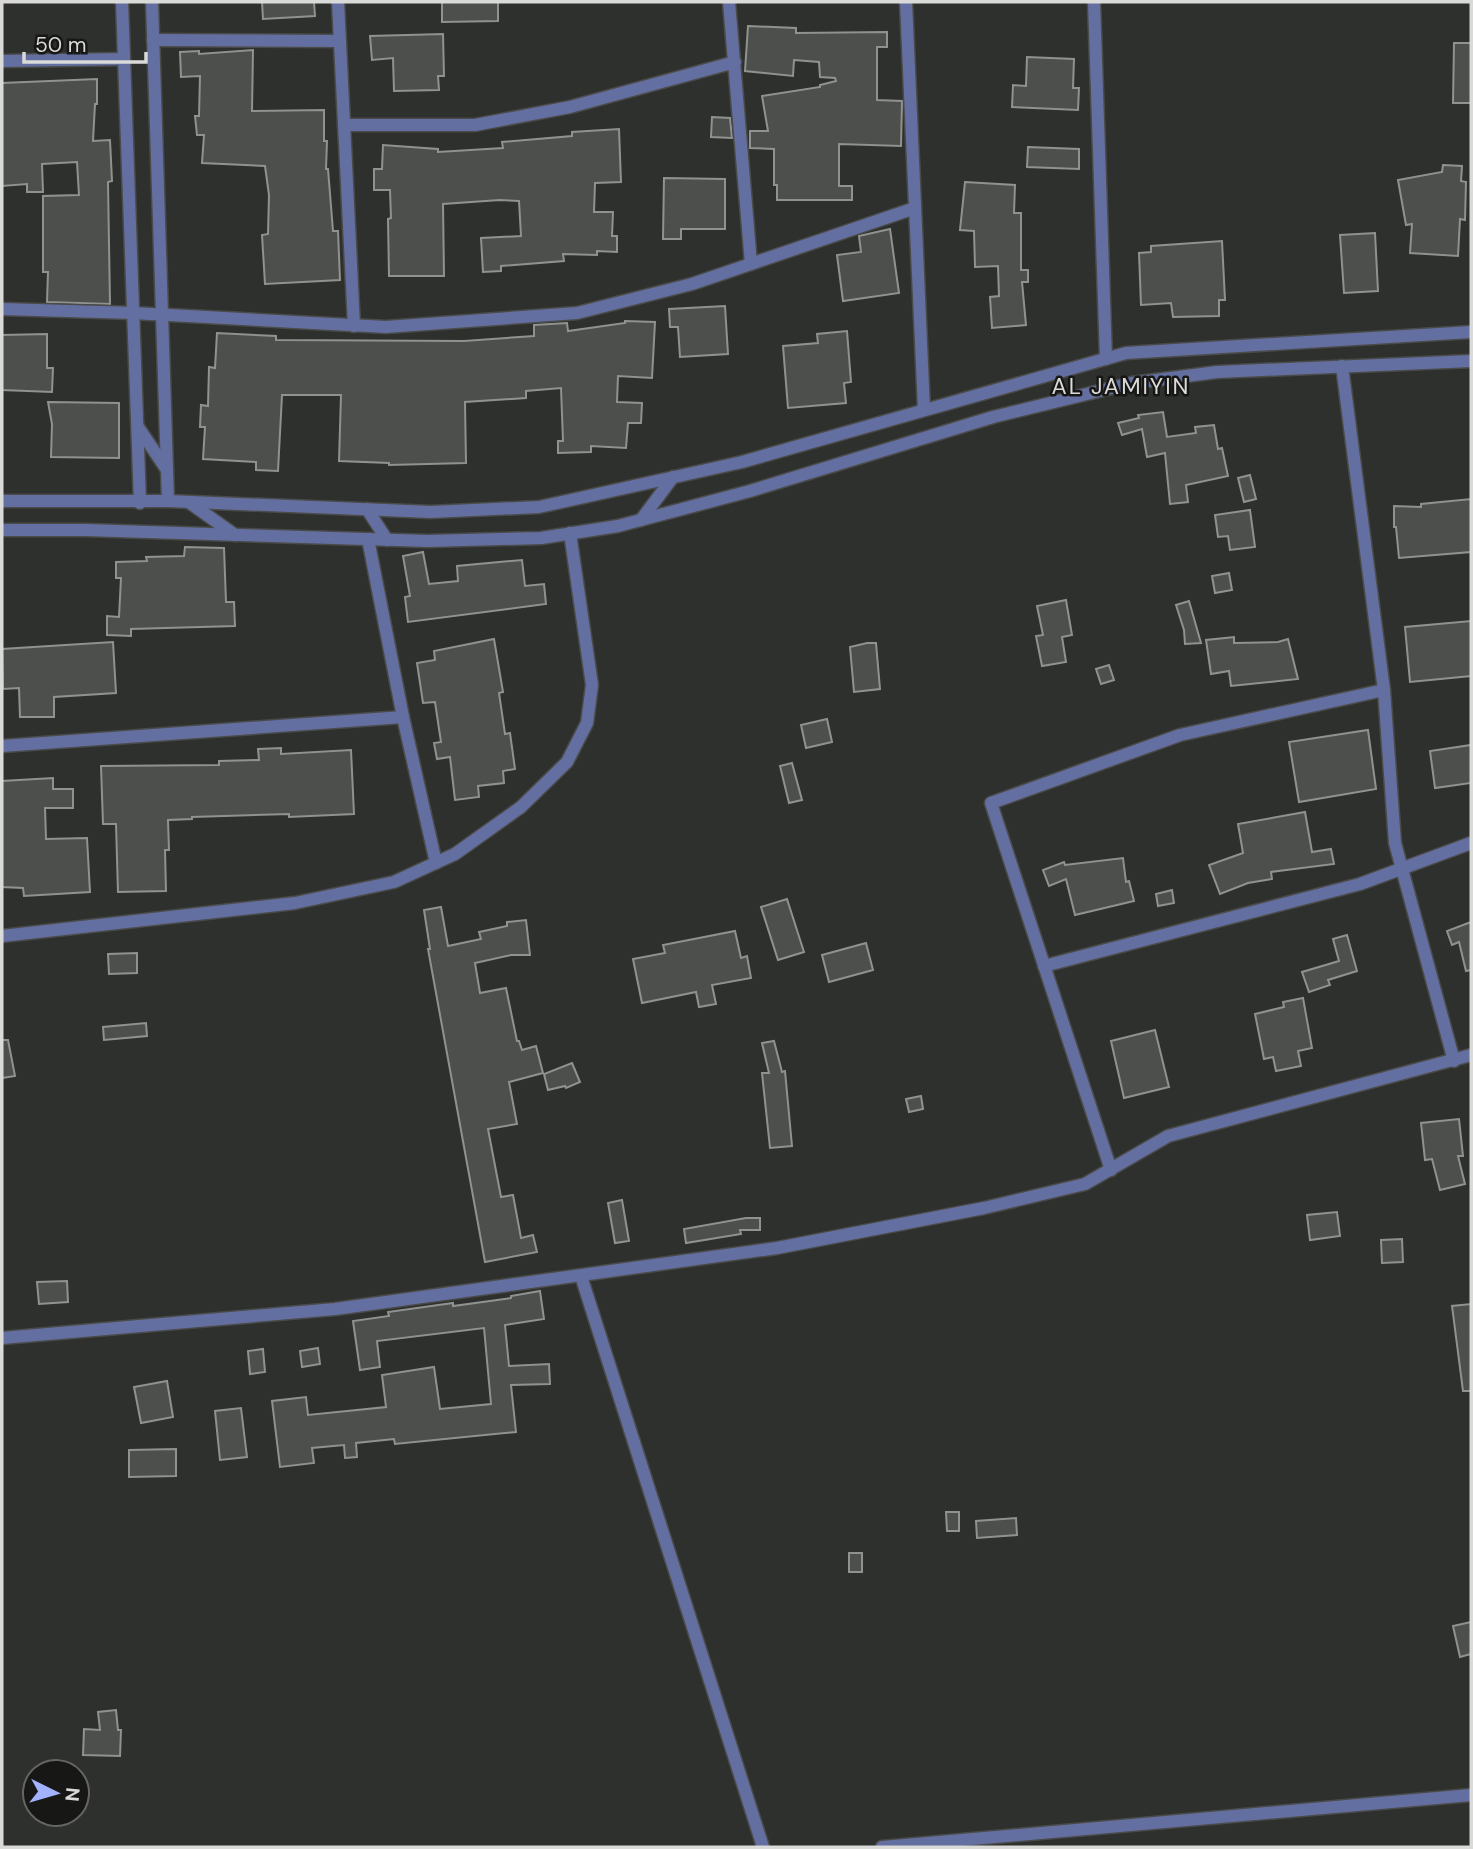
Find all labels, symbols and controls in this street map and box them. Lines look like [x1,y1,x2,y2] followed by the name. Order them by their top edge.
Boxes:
[24,21,147,65] scale bar
[35,31,86,59] text: 50 m
[1052,371,1190,401] district label: AL JAMIYIN
[21,1758,91,1828] north arrow
[59,1786,85,1802] text: N

